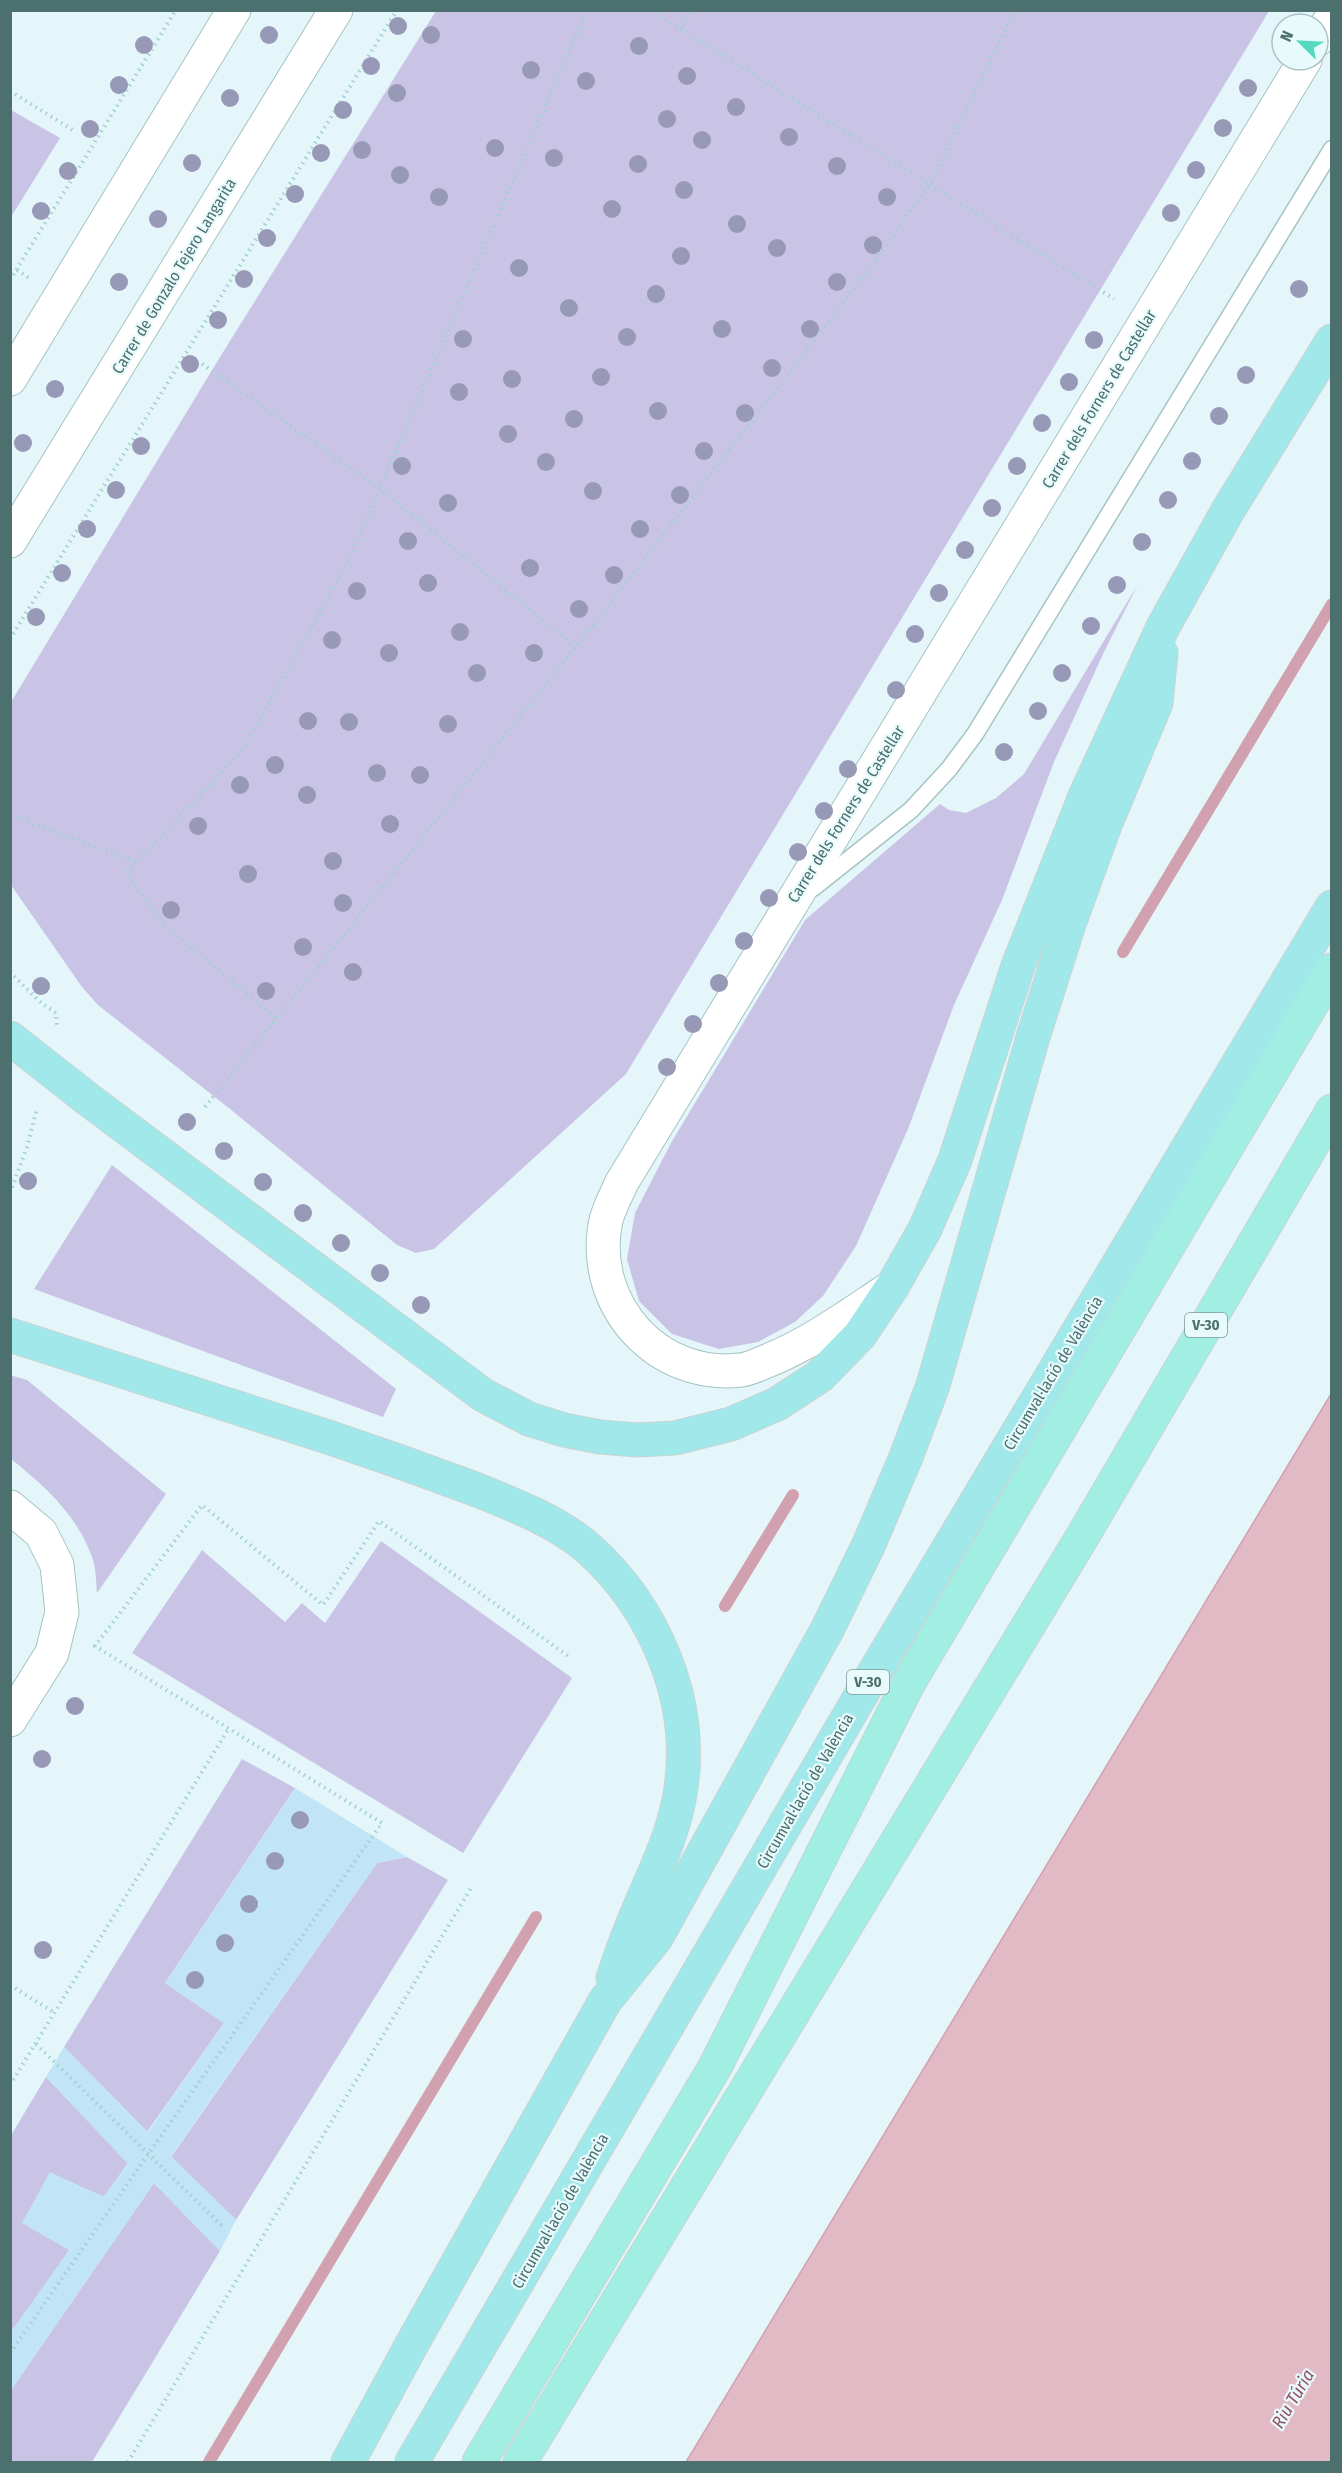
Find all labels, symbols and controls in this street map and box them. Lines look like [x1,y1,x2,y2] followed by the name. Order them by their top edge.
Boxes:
[1270,12,1330,72] north arrow
[1276,28,1297,44] text: N
[108,175,240,377] street label: Carrer de Gonzalo Tejero Langarita
[1038,306,1160,492] street label: Carrer dels Forners de Castellar
[784,722,909,906] street label: Carrer dels Forners de Castellar
[999,1292,1107,1453] street label: Circumval·lació de València
[1185,1313,1227,1337] road number: V-30
[847,1670,889,1694] road number: V-30
[753,1710,857,1872] street label: Circumval·lació de València
[508,2130,612,2292] street label: Circumval·lació de València
[1267,2366,1319,2432] water label: Riu Túria

